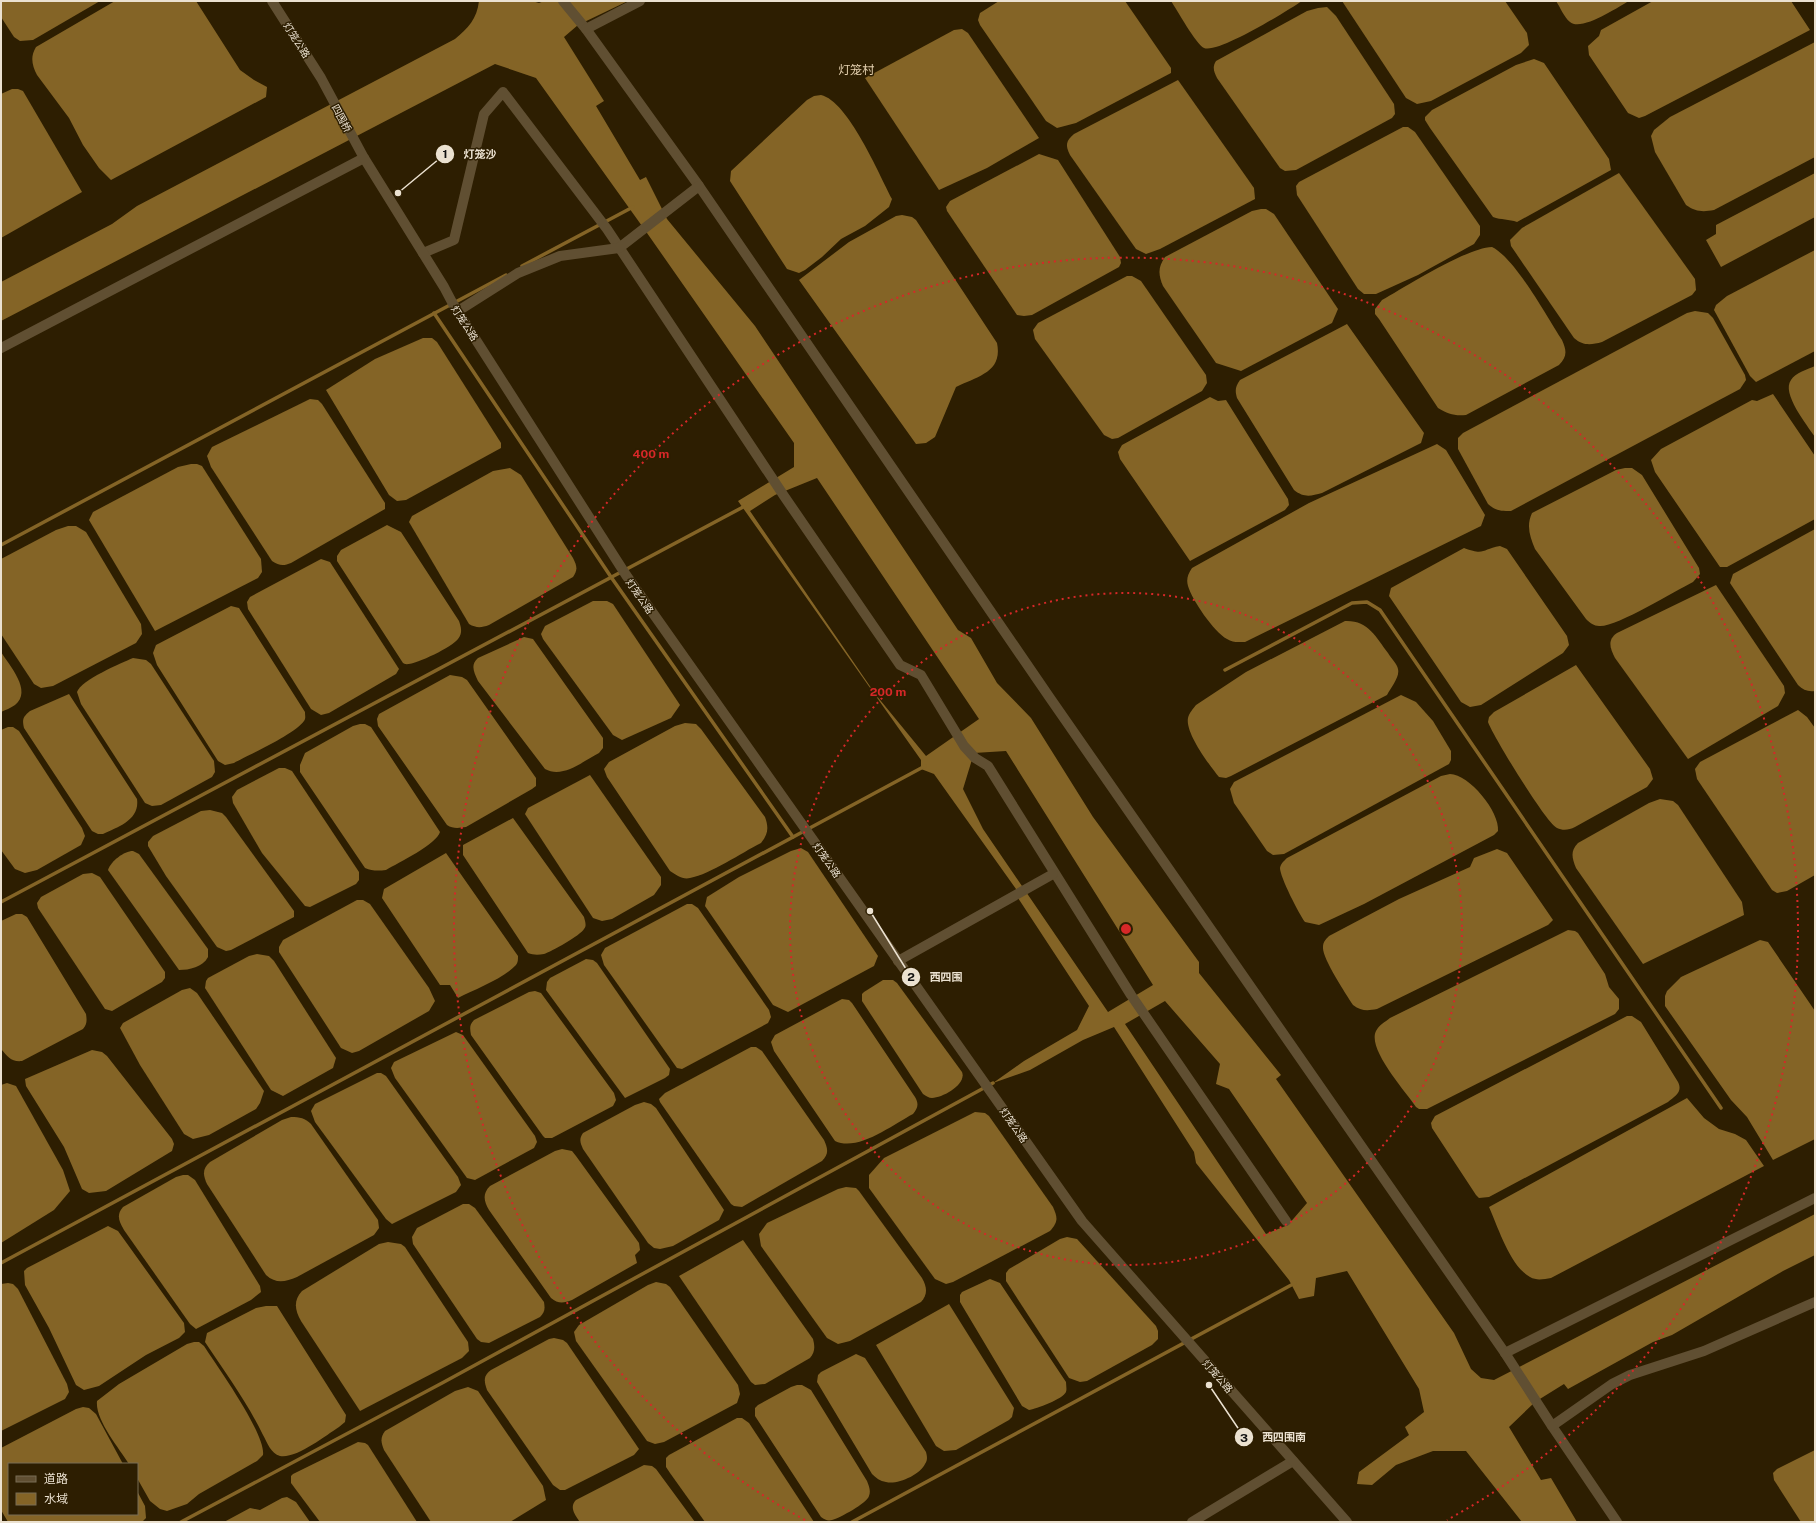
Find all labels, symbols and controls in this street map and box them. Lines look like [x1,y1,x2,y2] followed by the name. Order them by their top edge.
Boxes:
[281,20,313,60] street label: 灯笼公路
[838,63,875,77] district label: 灯笼村
[330,102,354,134] street label: 四围桥
[435,143,504,166] callout: 灯笼沙
[442,147,448,161] text: 1
[464,148,497,160] text: 灯笼沙
[449,303,481,343] street label: 灯笼公路
[633,447,670,461] text: 400 m
[624,576,656,616] street label: 灯笼公路
[870,685,906,699] text: 200 m
[811,840,843,880] street label: 灯笼公路
[1119,922,1133,936] centre of rings
[901,966,970,989] callout: 西四围
[907,970,915,984] text: 2
[930,971,963,983] text: 西四围
[998,1105,1030,1145] street label: 灯笼公路
[1200,1357,1236,1395] street label: 灯笼公路
[1234,1426,1314,1449] callout: 西四围南
[1240,1431,1248,1445] text: 3
[1262,1431,1306,1443] text: 西四围南
[8,1463,138,1515] legend
[44,1472,68,1486] text: 道路
[44,1492,68,1506] text: 水域

